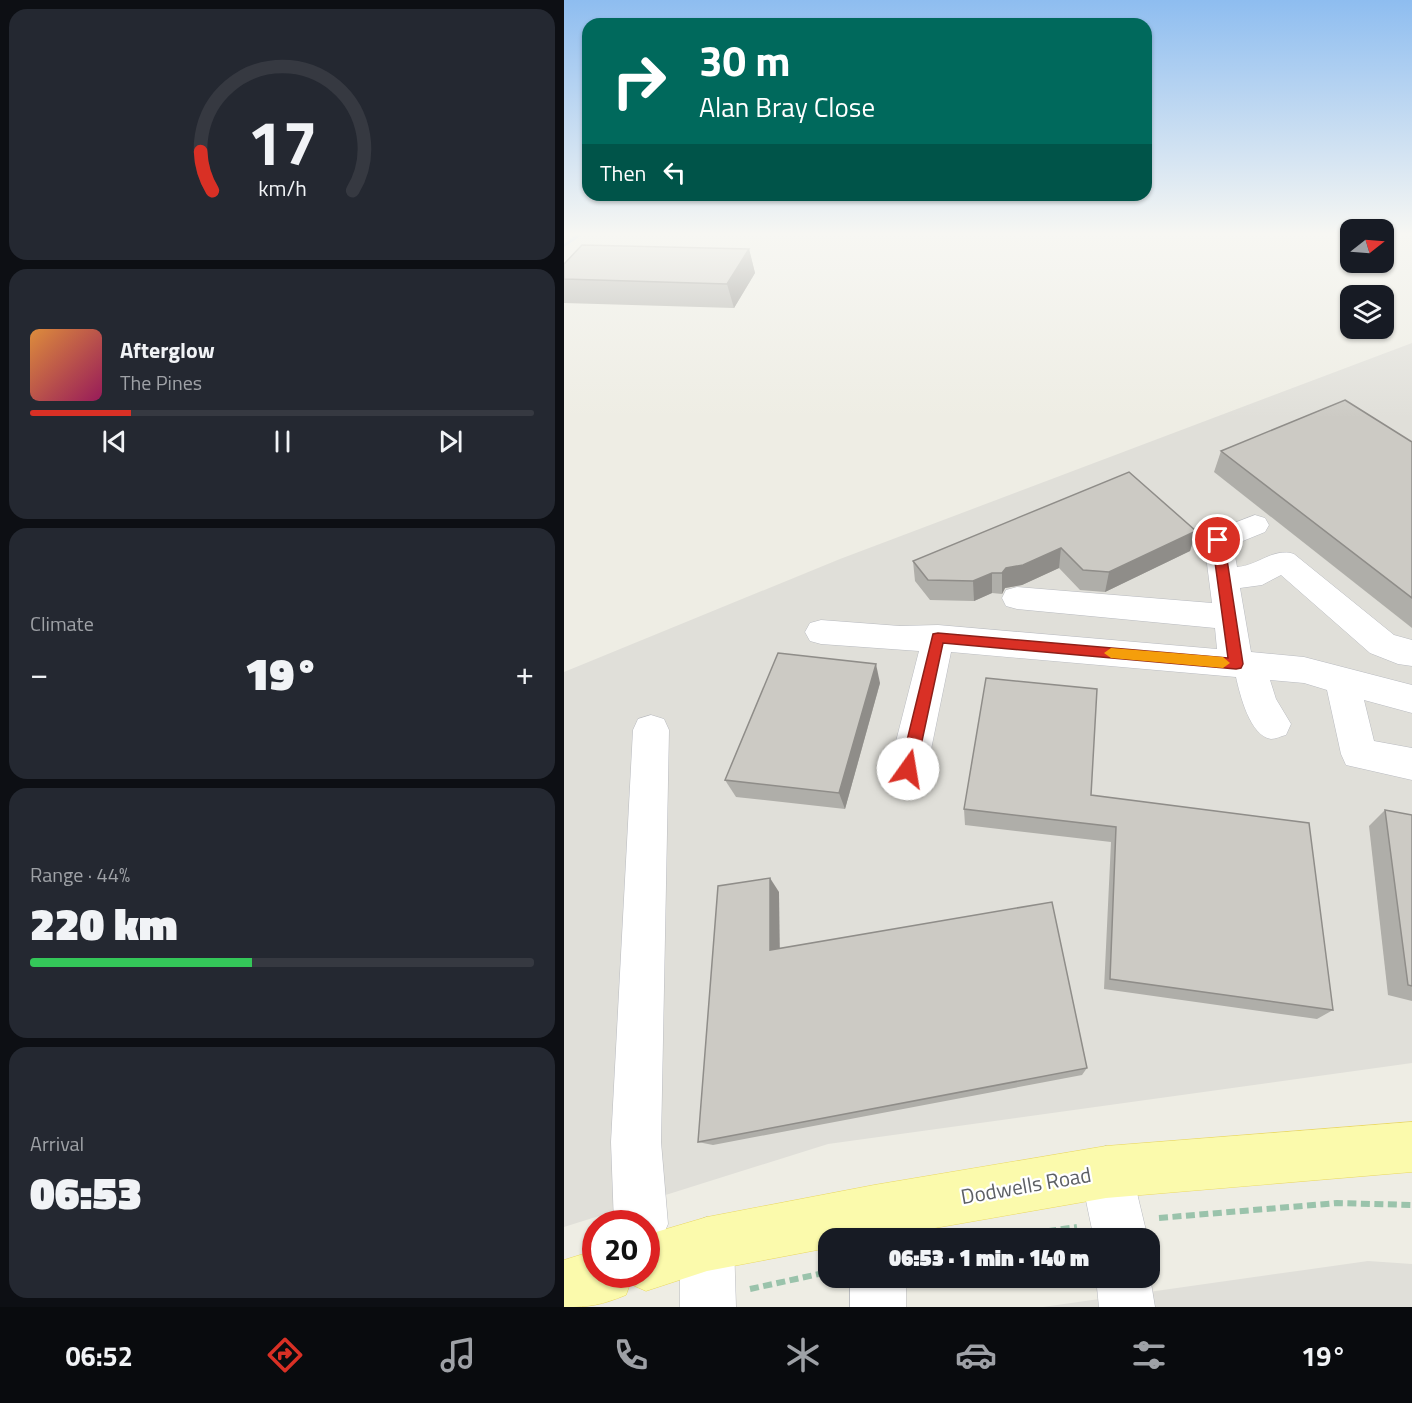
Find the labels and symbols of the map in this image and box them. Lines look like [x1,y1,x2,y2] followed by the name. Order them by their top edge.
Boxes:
[1340,219,1394,273] north arrow
[1192,514,1243,565] pin
[876,737,940,801] position arrow
[958,1158,1094,1212] street label: Dodwells Road
[582,1210,660,1288] speed limit sign: 20

